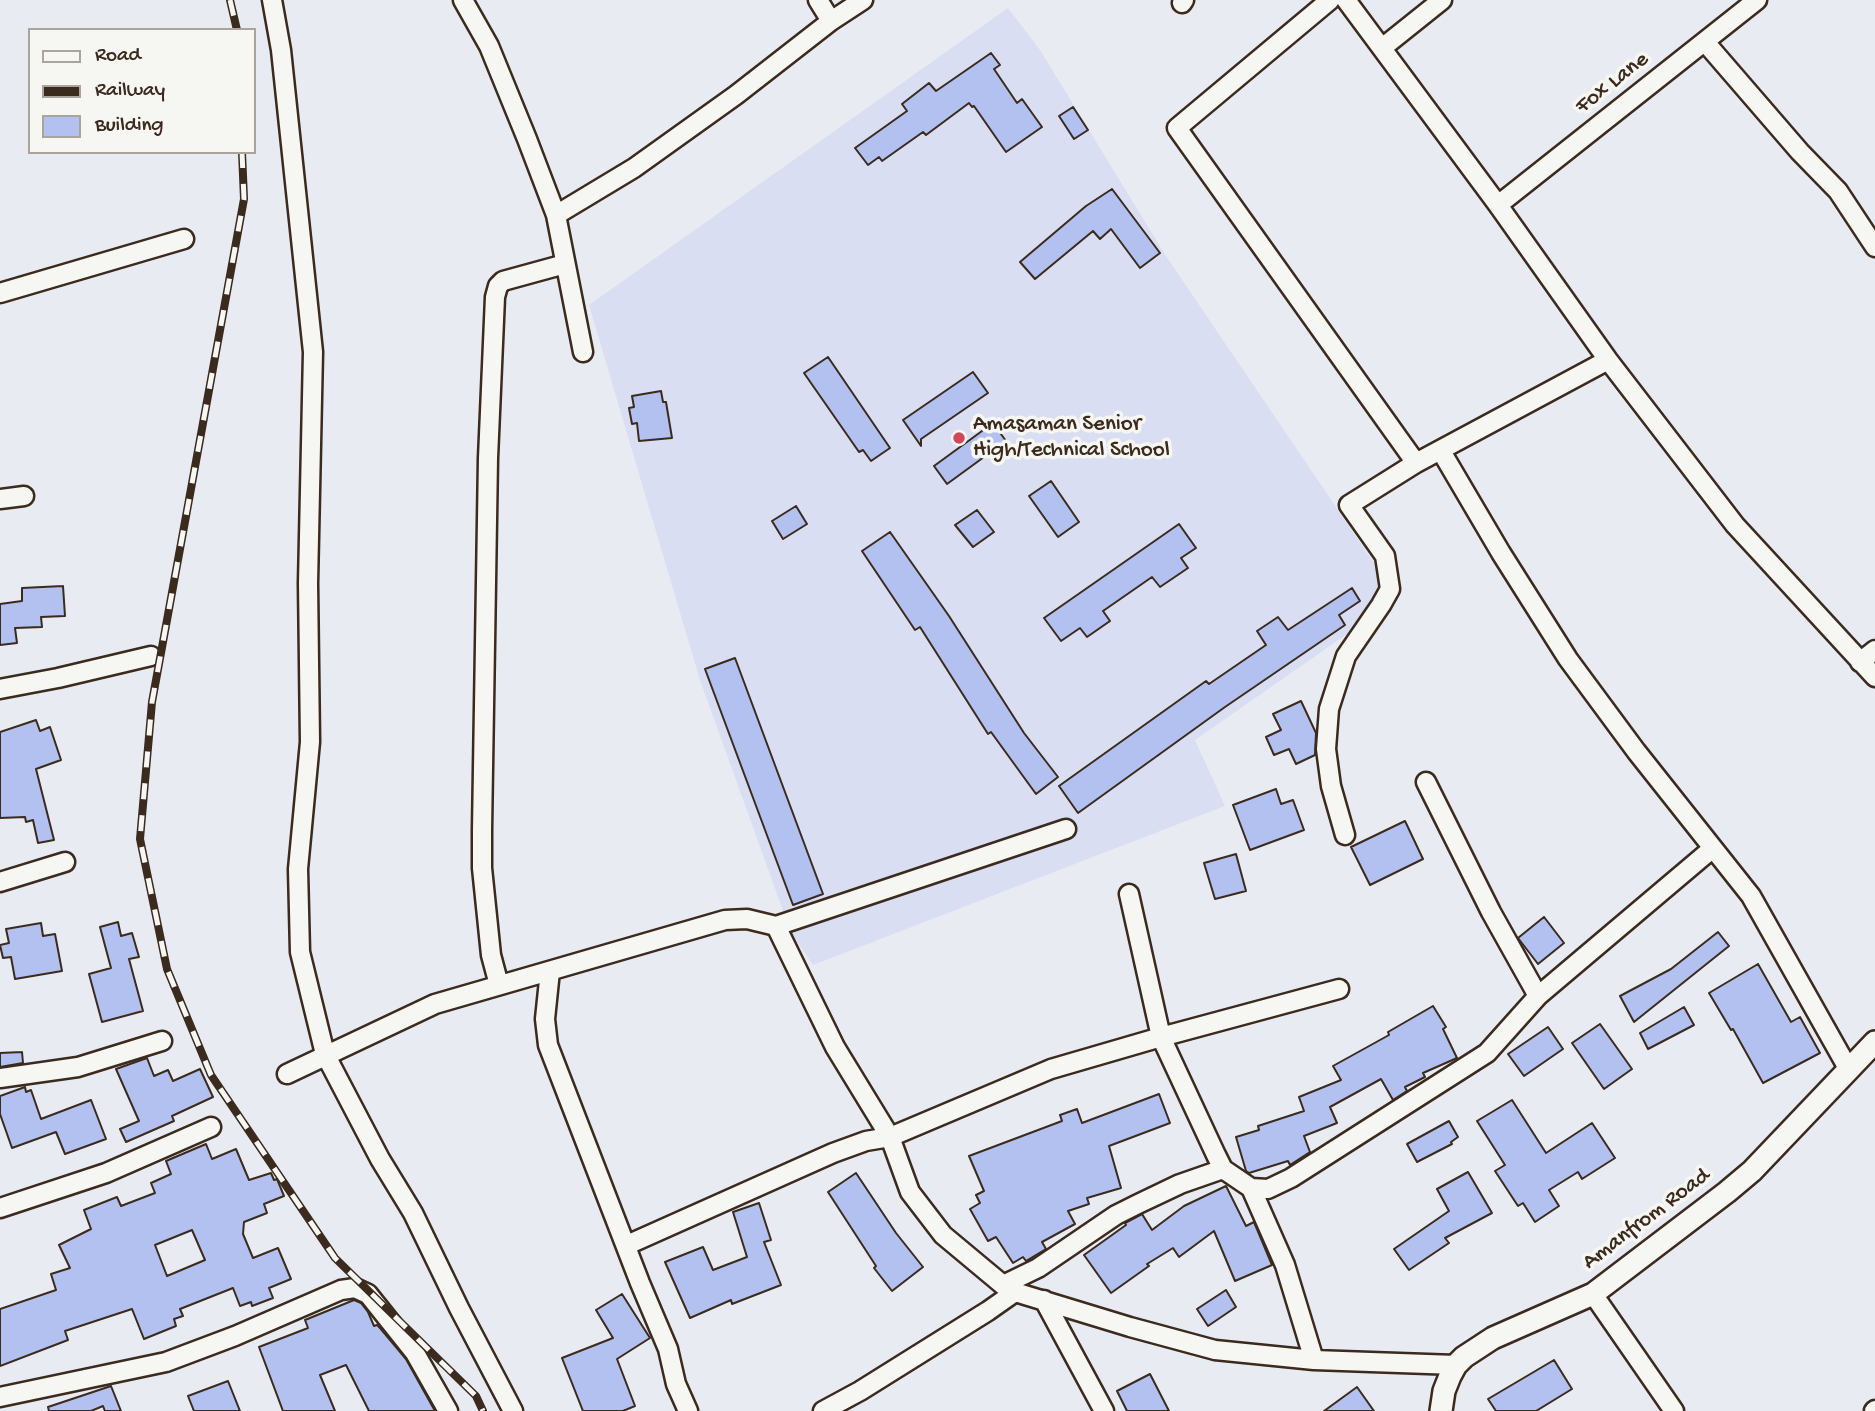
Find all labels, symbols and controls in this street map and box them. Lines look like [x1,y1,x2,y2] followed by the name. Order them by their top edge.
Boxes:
[28,28,256,154] legend
[95,44,141,69] text: Road
[1571,47,1655,121] street label: Fox Lane
[95,79,165,104] text: Railway
[95,114,164,139] text: Building
[973,411,1170,465] place label: Amasaman Senior High/Technical School
[951,430,967,446] marker: Amasaman Senior High/Technical School
[1578,1163,1716,1277] street label: Amanfrom Road

